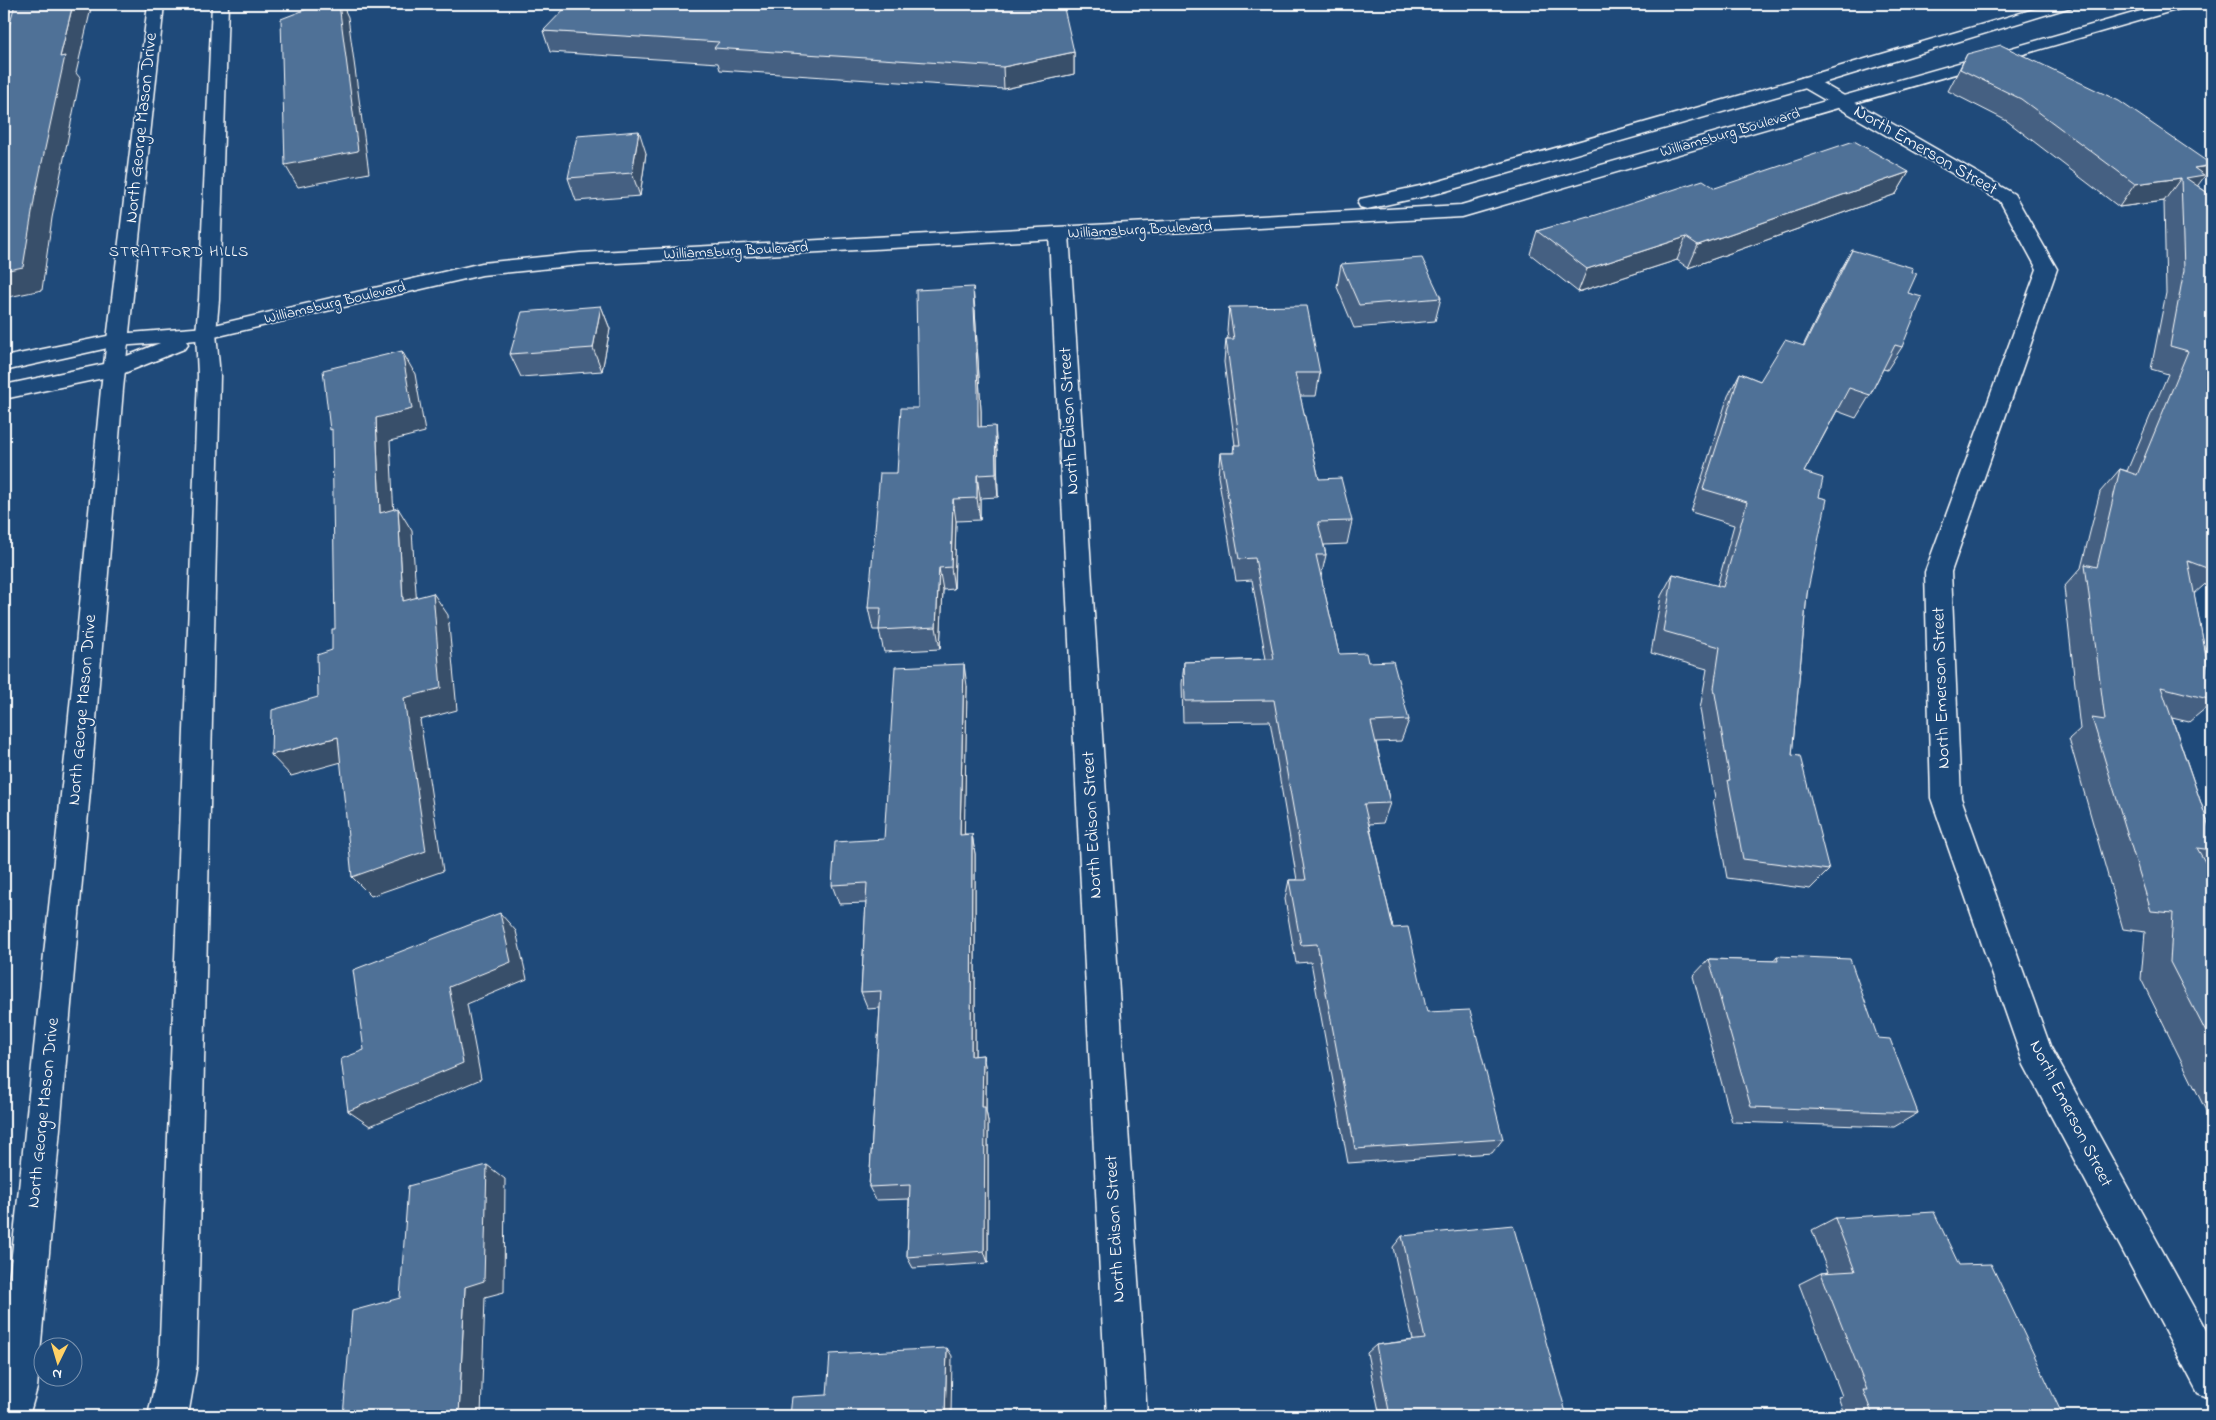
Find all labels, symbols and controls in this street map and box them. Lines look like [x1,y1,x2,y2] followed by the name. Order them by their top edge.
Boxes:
[119,31,166,225] street label: North George Mason Drive
[1848,99,2002,203] street label: North Emerson Street
[1658,102,1803,164] street label: Williamsburg Boulevard
[1067,215,1213,246] street label: Williamsburg Boulevard
[663,236,809,267] street label: Williamsburg Boulevard
[109,240,249,264] district label: STRATFORD HILLS
[262,276,409,331] street label: Williamsburg Boulevard
[1053,347,1087,495] street label: North Edison Street
[1926,607,1958,769] street label: North Emerson Street
[62,613,105,806] street label: North George Mason Drive
[1076,751,1110,899] street label: North Edison Street
[21,1016,68,1210] street label: North George Mason Drive
[2022,1036,2118,1192] street label: North Emerson Street
[1099,1155,1133,1303] street label: North Edison Street
[32,1338,82,1388] north arrow
[51,1363,63,1384] text: N

